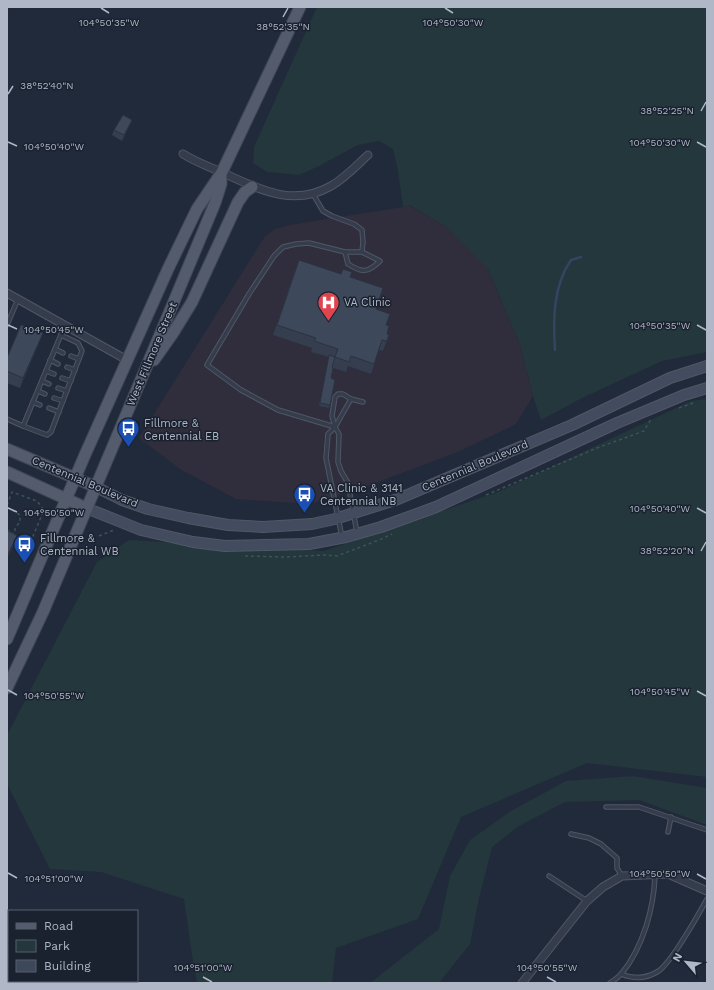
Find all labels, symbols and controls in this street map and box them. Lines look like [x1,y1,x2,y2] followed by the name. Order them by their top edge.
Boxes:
[79,17,140,28] text: 104°50'35"W
[423,17,484,28] text: 104°50'30"W
[256,21,310,32] text: 38°52'35"N
[20,80,74,91] text: 38°52'40"N
[640,105,694,116] text: 38°52'25"N
[630,137,691,148] text: 104°50'30"W
[24,141,85,152] text: 104°50'40"W
[315,289,341,322] hospital icon: VA Clinic
[344,296,391,309] place label: VA Clinic
[124,300,180,408] street label: West Fillmore Street
[630,320,691,331] text: 104°50'35"W
[24,324,84,335] text: 104°50'45"W
[116,416,142,449] bus stop icon: Fillmore & Centennial EB
[144,417,219,443] place label: Fillmore & Centennial EB
[420,438,530,494] street label: Centennial Boulevard
[30,454,140,510] street label: Centennial Boulevard
[291,481,317,514] bus stop icon: VA Clinic & 3141 Centennial NB
[320,482,403,508] place label: VA Clinic & 3141 Centennial NB
[630,503,691,514] text: 104°50'40"W
[24,507,85,518] text: 104°50'50"W
[11,531,37,564] bus stop icon: Fillmore & Centennial WB
[40,532,119,558] place label: Fillmore & Centennial WB
[640,545,694,556] text: 38°52'20"N
[630,686,690,697] text: 104°50'45"W
[24,690,85,701] text: 104°50'55"W
[630,868,691,879] text: 104°50'50"W
[25,873,84,884] text: 104°51'00"W
[8,910,138,982] legend
[44,919,73,933] text: Road
[44,939,70,953] text: Park
[666,942,706,982] north arrow
[670,951,685,964] text: N
[44,959,91,973] text: Building
[174,962,233,973] text: 104°51'00"W
[517,962,578,973] text: 104°50'55"W

